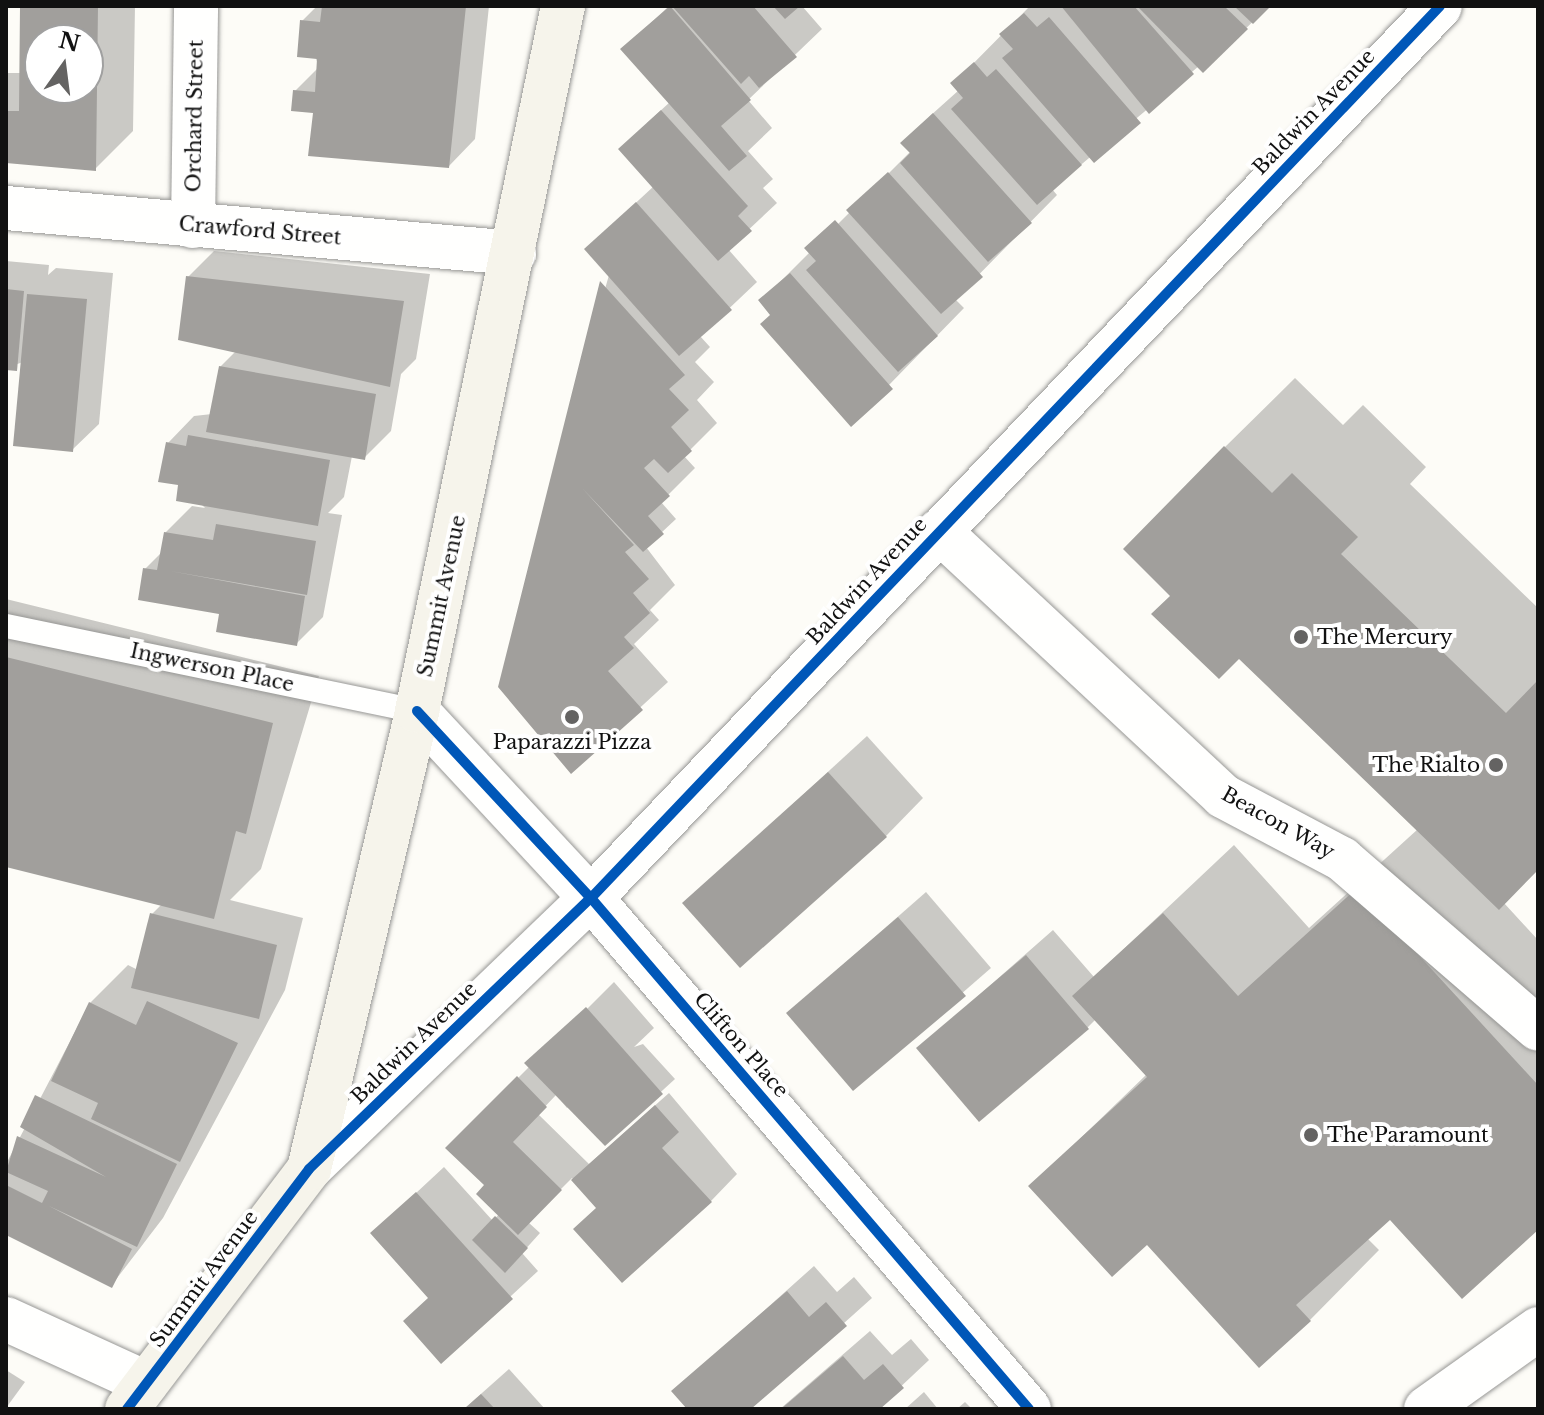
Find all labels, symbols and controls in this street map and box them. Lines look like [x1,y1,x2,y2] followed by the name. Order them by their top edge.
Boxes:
[24,24,104,104] north arrow
[56,27,83,58] text: N
[182,40,208,192] street label: Orchard Street
[1248,44,1380,180] street label: Baldwin Avenue
[178,212,342,250] street label: Crawford Street
[802,512,932,650] street label: Baldwin Avenue
[413,513,471,679] street label: Summit Avenue
[1317,625,1453,649] place label: The Mercury
[1292,628,1310,646] marker: The Mercury
[128,639,296,697] street label: Ingwerson Place
[563,708,581,726] marker: Paparazzi Pizza
[493,730,651,754] place label: Paparazzi Pizza
[1372,753,1480,777] place label: The Rialto
[1487,756,1505,774] marker: The Rialto
[1217,782,1339,864] street label: Beacon Way
[346,977,482,1109] street label: Baldwin Avenue
[689,988,793,1102] street label: Clifton Place
[1327,1123,1488,1147] place label: The Paramount
[1302,1126,1320,1144] marker: The Paramount
[145,1206,263,1352] street label: Summit Avenue

